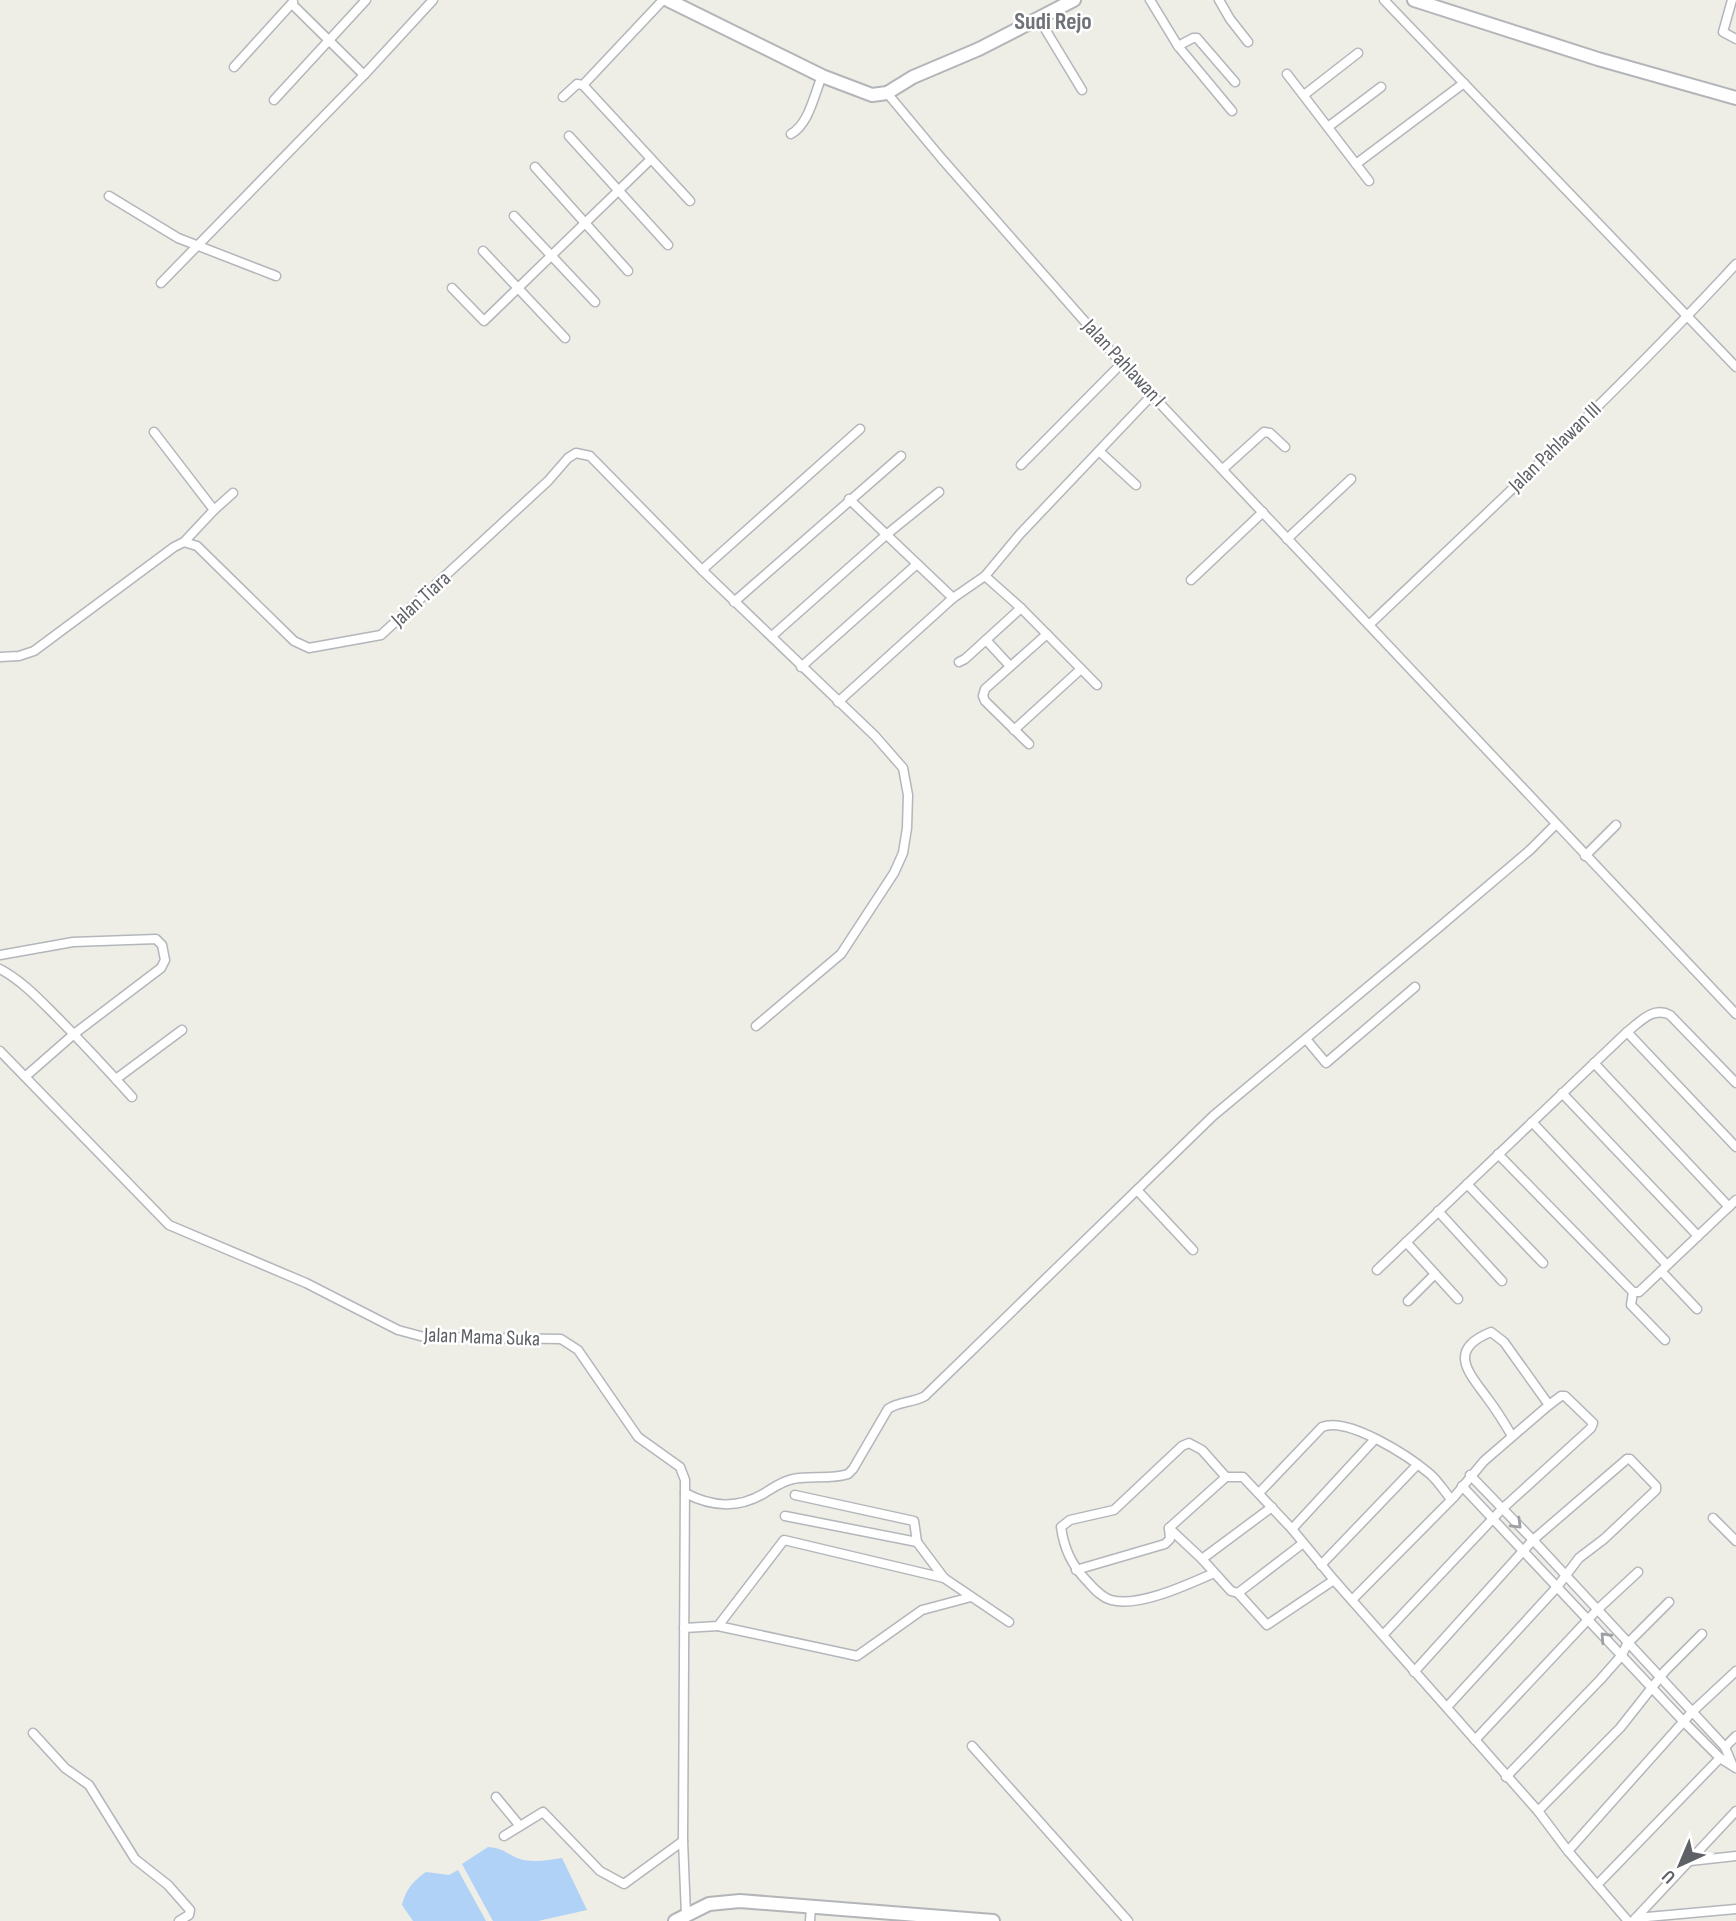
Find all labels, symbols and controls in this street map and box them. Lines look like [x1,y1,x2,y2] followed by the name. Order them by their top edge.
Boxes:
[1014,7,1092,36] district label: Sudi Rejo
[1077,313,1171,412] street label: Jalan Pahlawan I
[1503,397,1606,498] street label: Jalan Pahlawan III
[386,566,456,633] street label: Jalan Tiara
[423,1322,540,1352] street label: Jalan Mama Suka
[1509,1516,1522,1529] one-way arrow
[1601,1632,1614,1645] one-way arrow
[1645,1830,1715,1900] north arrow
[1658,1864,1681,1888] text: U

